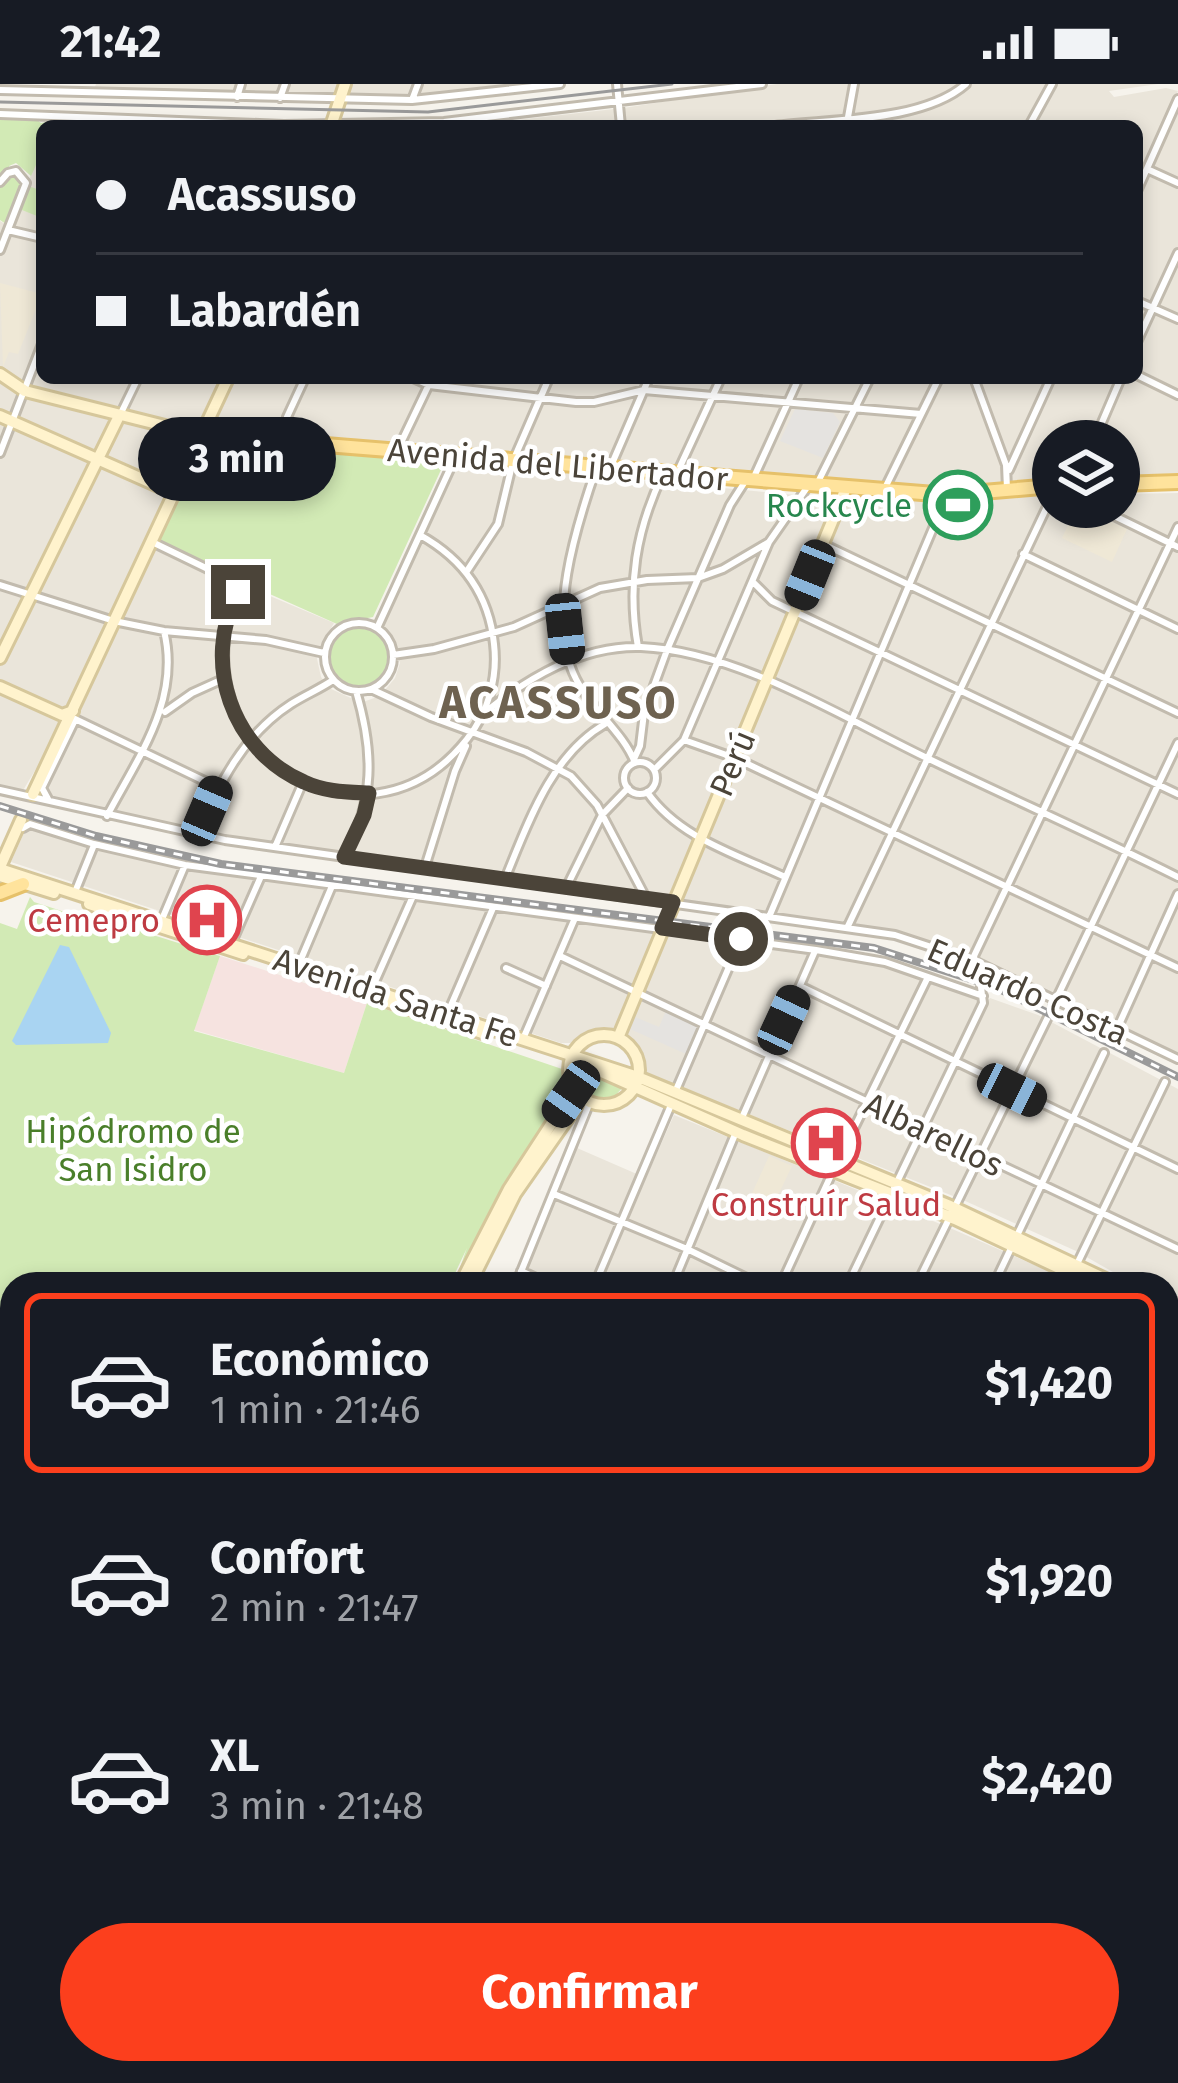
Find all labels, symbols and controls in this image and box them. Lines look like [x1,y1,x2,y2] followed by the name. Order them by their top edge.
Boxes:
[60,15,162,69] text: 21:42
[168,168,357,222] text: Acassuso
[168,284,361,338] text: Labardén
[139,418,337,502] callout: 3 min
[1032,420,1140,528] map controls
[1032,420,1140,528] button: layers
[386,430,730,500] street label: Avenida del Libertador
[189,436,285,482] text: 3 min
[923,470,993,540] sports icon: Rockcycle
[766,486,912,526] place label: Rockcycle
[780,535,840,615] car
[211,565,265,619] route end
[543,591,587,667] car
[438,676,679,730] district label: ACASSUSO
[701,724,765,803] street label: Perú
[176,771,238,851] car
[172,885,242,955] hospital icon: Cemepro
[27,901,160,941] place label: Cemepro
[714,912,768,966] route start
[921,930,1134,1054] street label: Eduardo Costa
[268,940,523,1056] street label: Avenida Santa Fe
[752,980,816,1060] car
[536,1054,606,1134] car
[972,1058,1052,1122] car
[858,1084,1009,1186] street label: Albarellos
[791,1108,861,1178] hospital icon: Construír Salud
[25,1112,241,1190] park label: Hipódromo de San Isidro
[711,1185,941,1225] place label: Construír Salud
[66,1329,174,1437] icon: car
[210,1333,430,1387] text: Económico
[985,1356,1113,1410] text: $1,420
[210,1387,420,1433] text: 1 min · 21:46
[66,1527,174,1635] icon: car
[210,1531,365,1585] text: Confort
[985,1554,1113,1608] text: $1,920
[210,1585,418,1631] text: 2 min · 21:47
[66,1725,174,1833] icon: car
[210,1729,259,1783] text: XL
[982,1752,1113,1806] text: $2,420
[210,1783,424,1829] text: 3 min · 21:48
[60,1923,1119,2061] button: Confirmar

